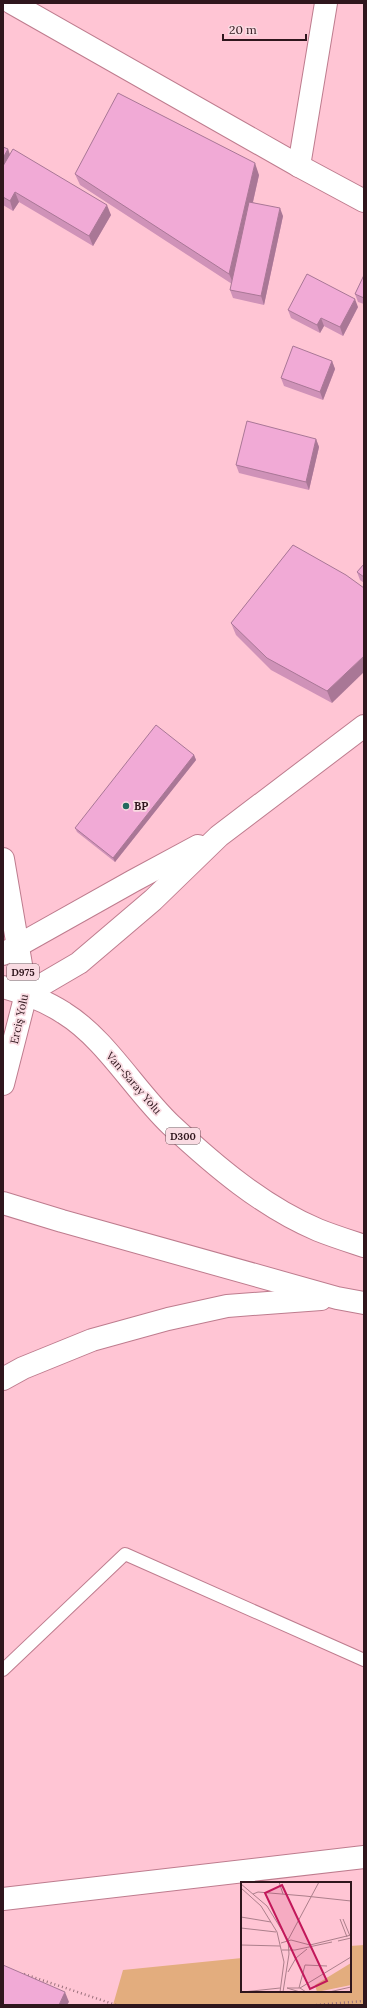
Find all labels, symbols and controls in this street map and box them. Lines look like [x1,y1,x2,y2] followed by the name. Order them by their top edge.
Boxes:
[223,16,306,42] scale bar
[229,22,257,37] text: 20 m
[134,799,148,813] place label: BP
[121,801,131,811] marker: BP
[7,964,39,980] road number: D975
[7,992,31,1045] street label: Erciş Yolu
[103,1048,165,1117] street label: Van-Saray Yolu
[166,1128,200,1144] road number: D300
[241,1882,351,1992] inset map

